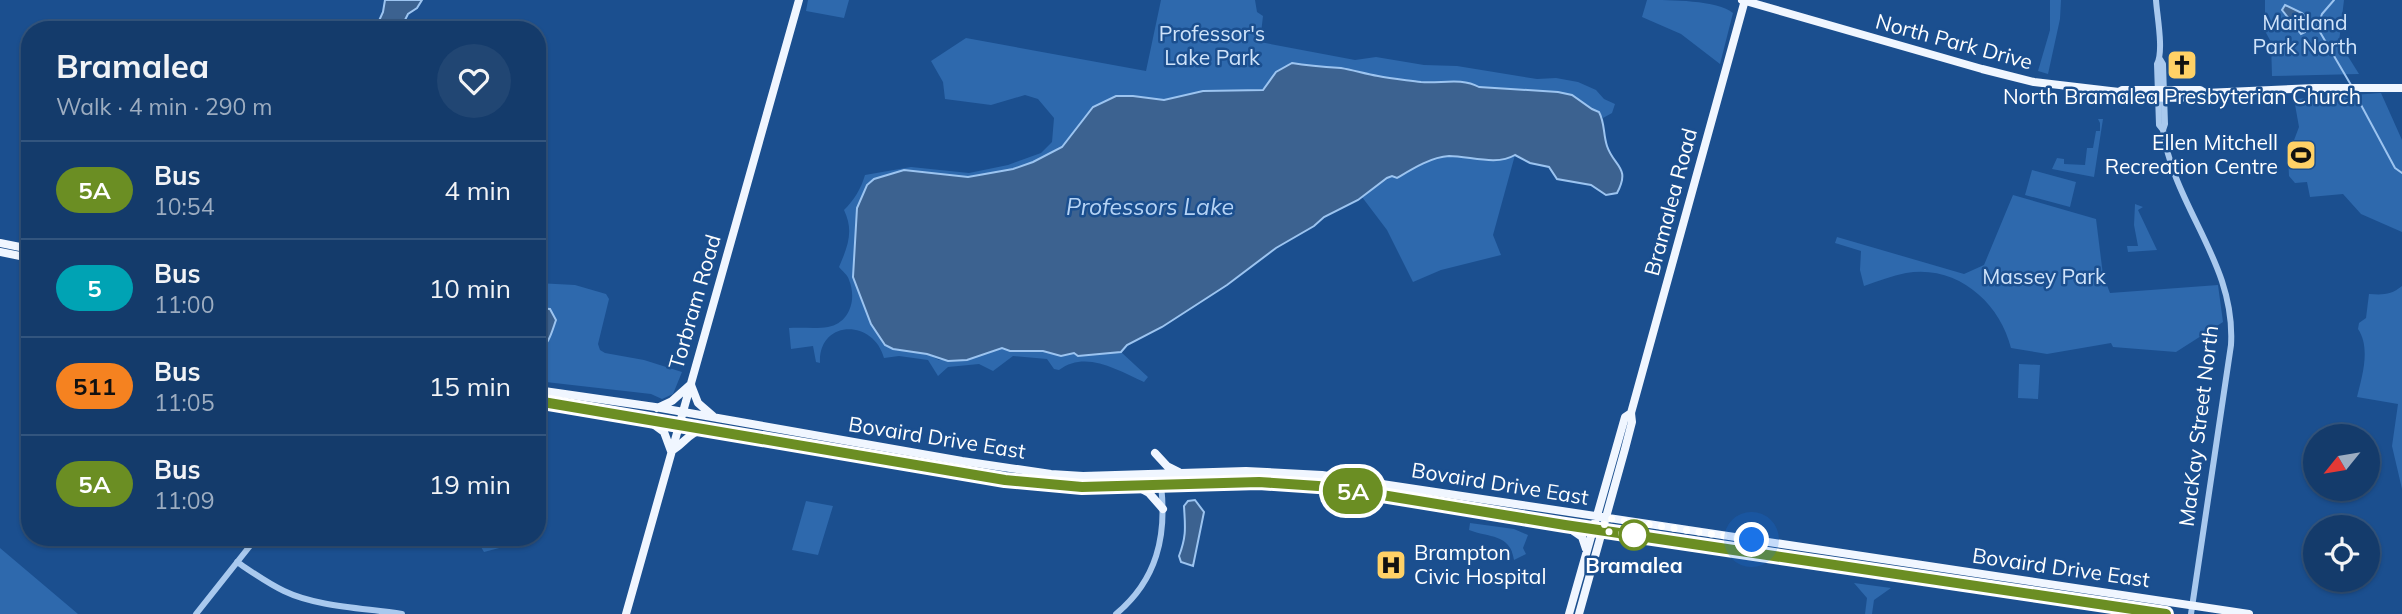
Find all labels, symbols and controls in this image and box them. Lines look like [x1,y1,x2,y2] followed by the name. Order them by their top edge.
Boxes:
[1873,8,2036,74] street label: North Park Drive
[2252,9,2358,59] park label: Maitland Park North
[1159,20,1265,70] park label: Professor's Lake Park
[437,44,511,118] button: heart
[56,45,209,86] text: Bramalea
[2165,48,2199,82] church icon: North Bramalea Presbyterian Church
[2003,83,2361,109] place label: North Bramalea Presbyterian Church
[56,92,273,121] text: Walk · 4 min · 290 m
[1638,125,1702,278] street label: Bramalea Road
[2105,129,2278,179] place label: Ellen Mitchell Recreation Centre
[2284,138,2318,172] sports icon: Ellen Mitchell Recreation Centre
[154,159,200,192] text: Bus
[444,174,511,207] text: 4 min
[78,175,111,205] text: 5A
[154,192,214,221] text: 10:54
[1066,192,1234,221] water label: Professors Lake
[662,231,726,372] street label: Torbram Road
[154,257,200,290] text: Bus
[1982,263,2106,289] park label: Massey Park
[429,272,511,305] text: 10 min
[87,273,102,303] text: 5
[154,290,214,319] text: 11:00
[2173,324,2223,528] street label: MacKay Street North
[154,355,200,388] text: Bus
[429,370,511,403] text: 15 min
[73,371,116,401] text: 511
[154,388,214,417] text: 11:05
[847,410,1028,464] street label: Bovaird Drive East
[2303,424,2380,500] north arrow
[2303,424,2380,592] map controls
[154,453,200,486] text: Bus
[1410,456,1591,510] street label: Bovaird Drive East
[429,468,511,501] text: 19 min
[1322,468,1384,514] line badge: 5A
[78,469,111,499] text: 5A
[1337,476,1369,506] text: 5A
[154,486,214,515] text: 11:09
[2303,515,2380,592] button: locate
[1619,520,1649,550] marker: Bramalea
[1734,522,1769,557] your location
[1414,539,1546,589] place label: Brampton Civic Hospital
[1971,542,2152,592] street label: Bovaird Drive East
[1374,548,1408,582] hospital icon: Brampton Civic Hospital
[1585,552,1683,578] place label: Bramalea

